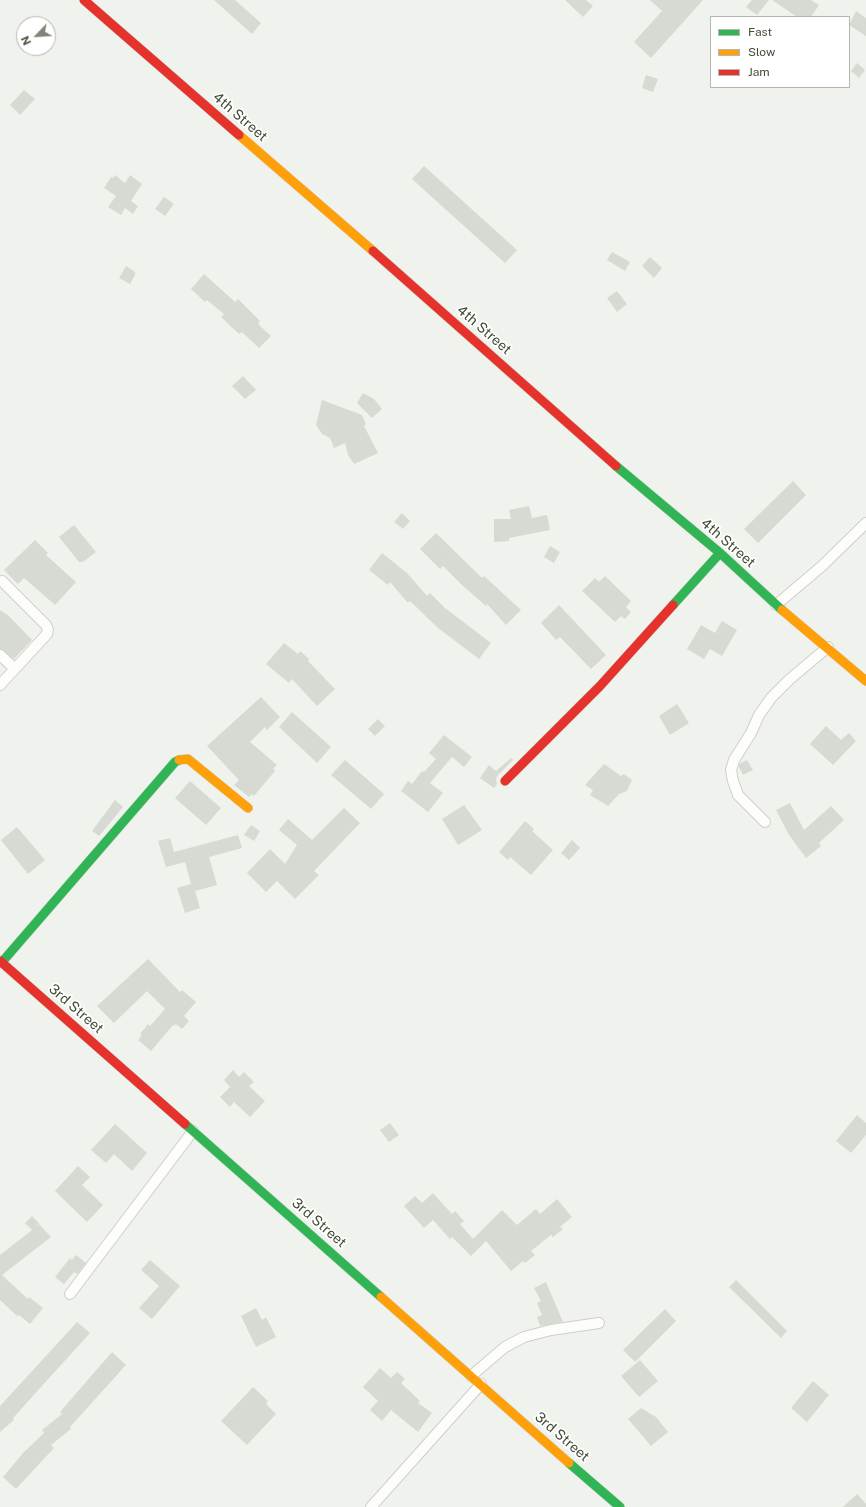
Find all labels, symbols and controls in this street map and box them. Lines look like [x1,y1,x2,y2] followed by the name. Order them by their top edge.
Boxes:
[16,16,56,56] north arrow
[710,16,850,88] legend
[748,25,772,39] text: Fast
[19,34,33,47] text: N
[748,45,775,59] text: Slow
[748,65,770,79] text: Jam
[209,89,271,145] street label: 4th Street
[453,302,515,358] street label: 4th Street
[697,515,759,571] street label: 4th Street
[45,981,107,1037] street label: 3rd Street
[288,1195,350,1251] street label: 3rd Street
[531,1409,593,1465] street label: 3rd Street

